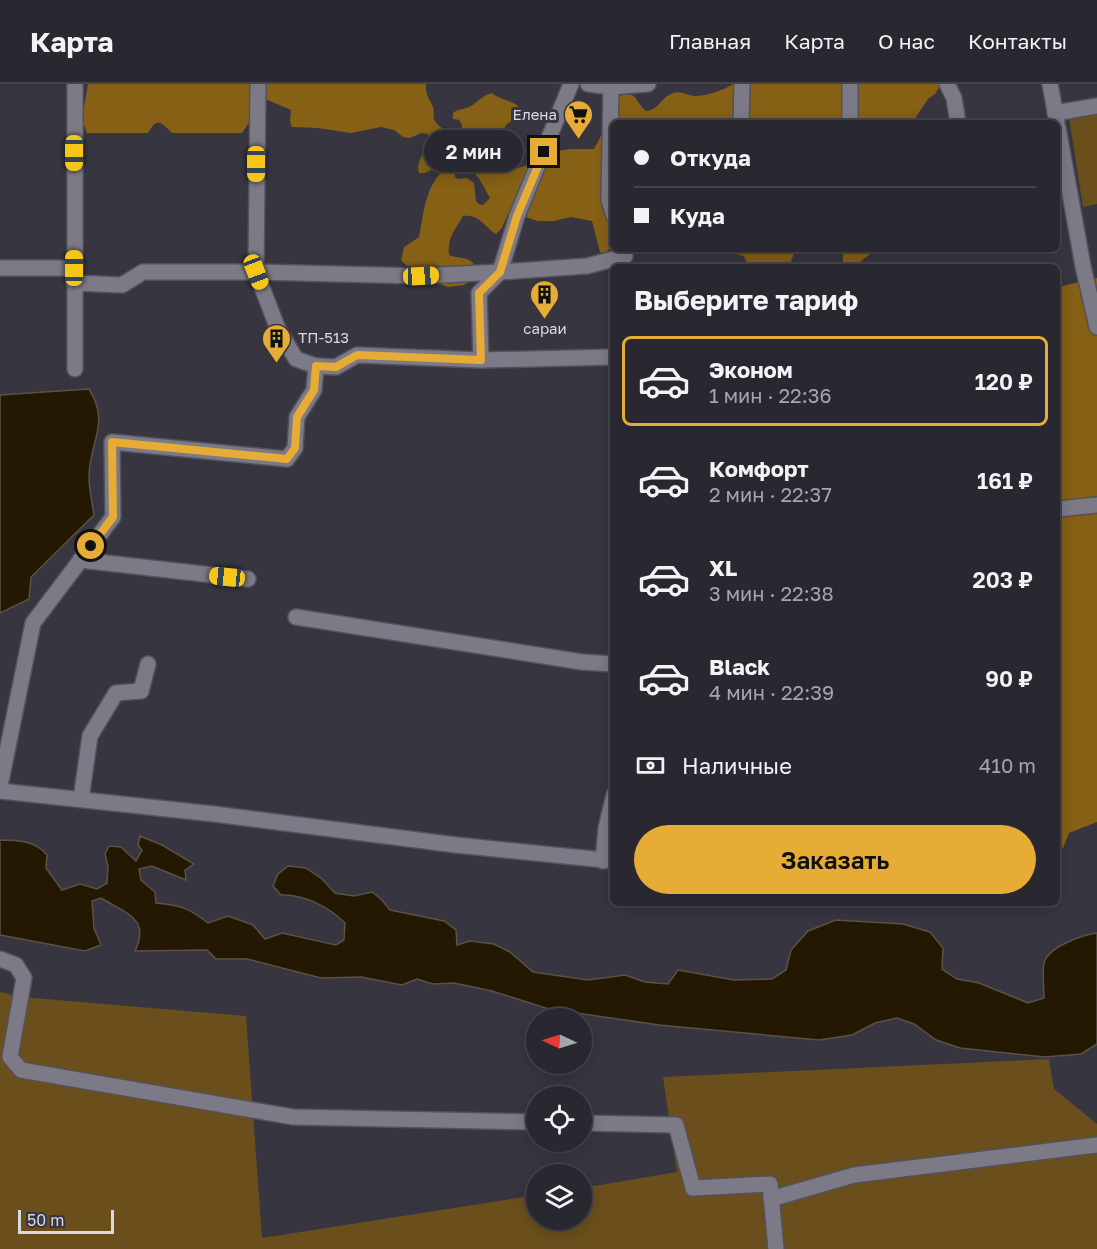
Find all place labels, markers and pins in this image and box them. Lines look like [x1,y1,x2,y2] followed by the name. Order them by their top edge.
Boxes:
[562,99,594,141] supermarket icon: Елена
[513,105,557,123] place label: Елена
[529,278,561,320] building icon: сараи
[523,319,567,337] place label: сараи
[261,322,293,364] building icon: ТП-513
[298,328,349,346] place label: ТП-513

